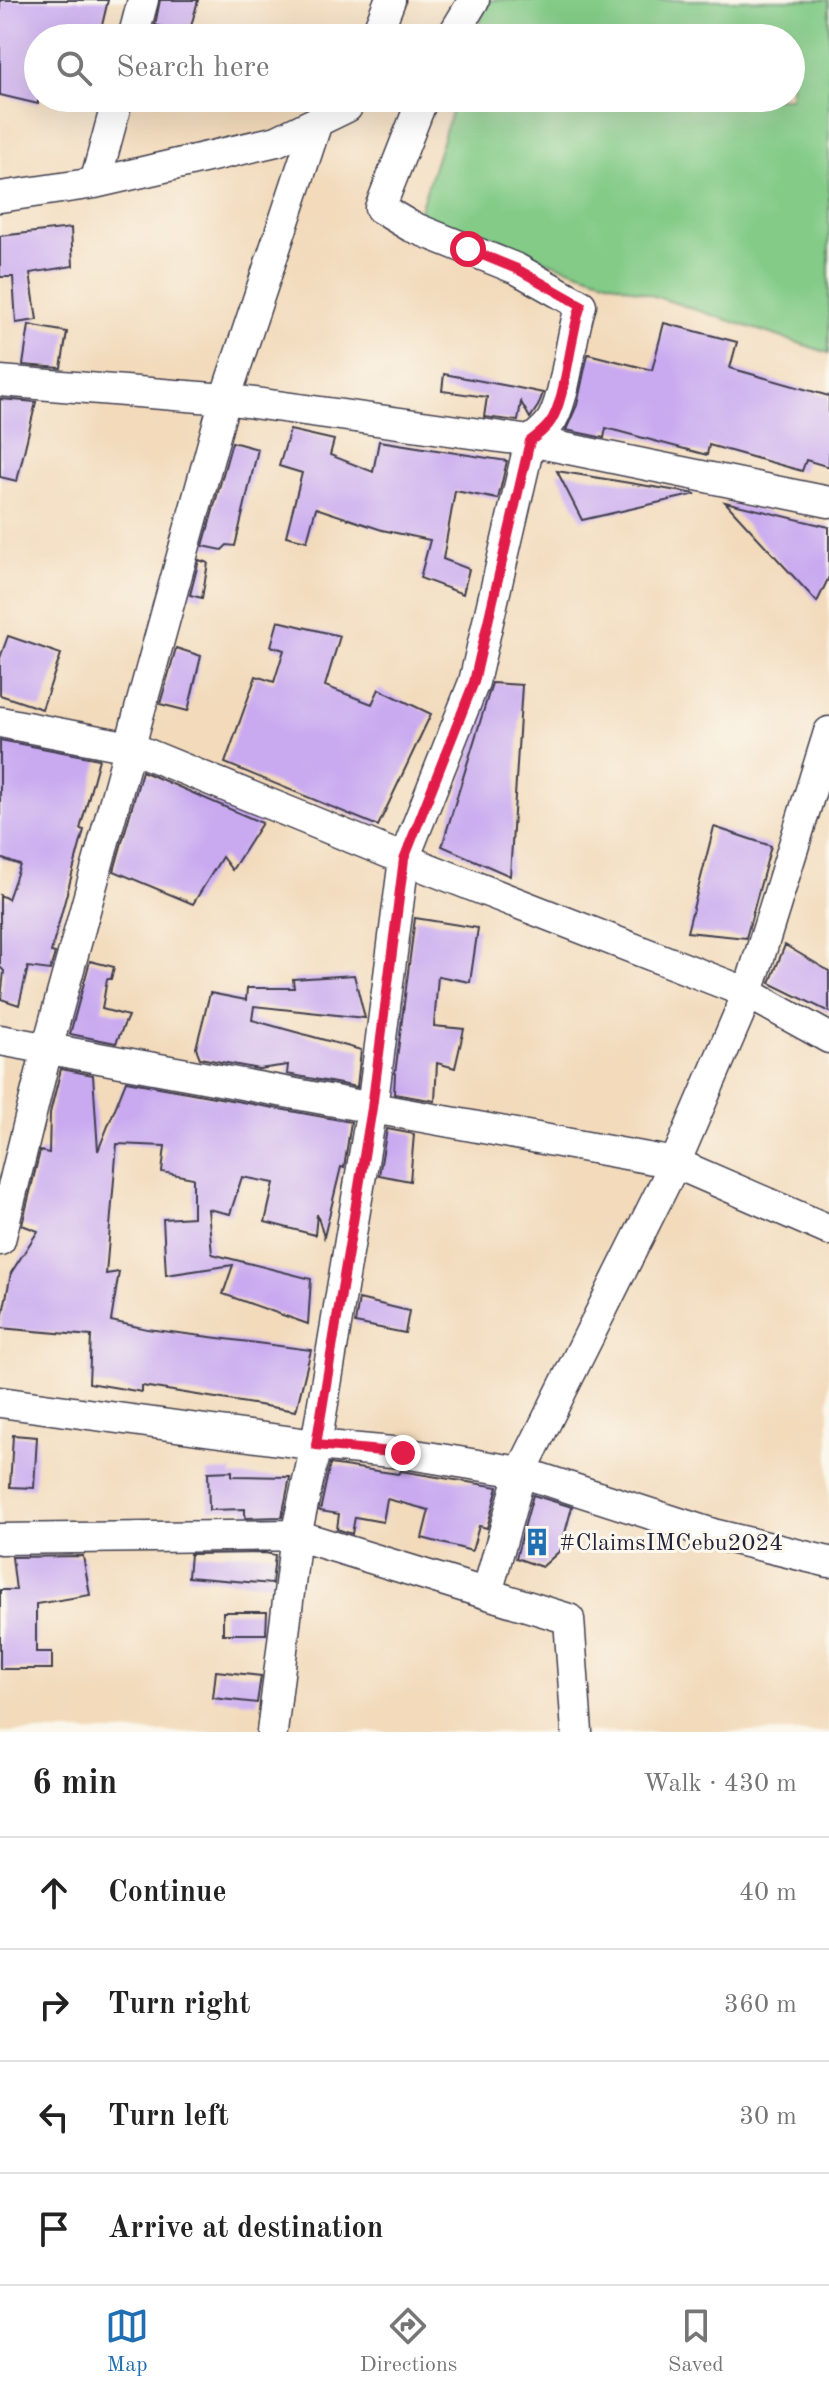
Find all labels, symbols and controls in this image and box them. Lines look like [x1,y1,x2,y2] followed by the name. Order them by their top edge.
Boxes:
[24,24,805,112] search box
[52,46,96,90] icon: search
[116,53,270,83] text: Search here
[450,231,486,267] route start
[385,1435,421,1471] route end
[522,1527,552,1557] building icon: #ClaimsIMCebu2024
[559,1532,783,1556] place label: #ClaimsIMCebu2024
[32,1767,117,1801] text: 6 min
[643,1771,797,1797] text: Walk · 430 m
[32,1871,76,1915] icon: ahead
[108,1878,227,1908] text: Continue
[739,1880,797,1906] text: 40 m
[32,1983,76,2027] icon: right
[108,1990,250,2020] text: Turn right
[724,1992,797,2018] text: 360 m
[32,2095,76,2139] icon: left
[108,2102,229,2132] text: Turn left
[739,2104,797,2130] text: 30 m
[32,2207,76,2251] icon: arrive
[108,2214,383,2244] text: Arrive at destination
[105,2304,149,2379] tab: Map
[360,2304,457,2379] tab: Directions
[668,2304,724,2379] tab: Saved

